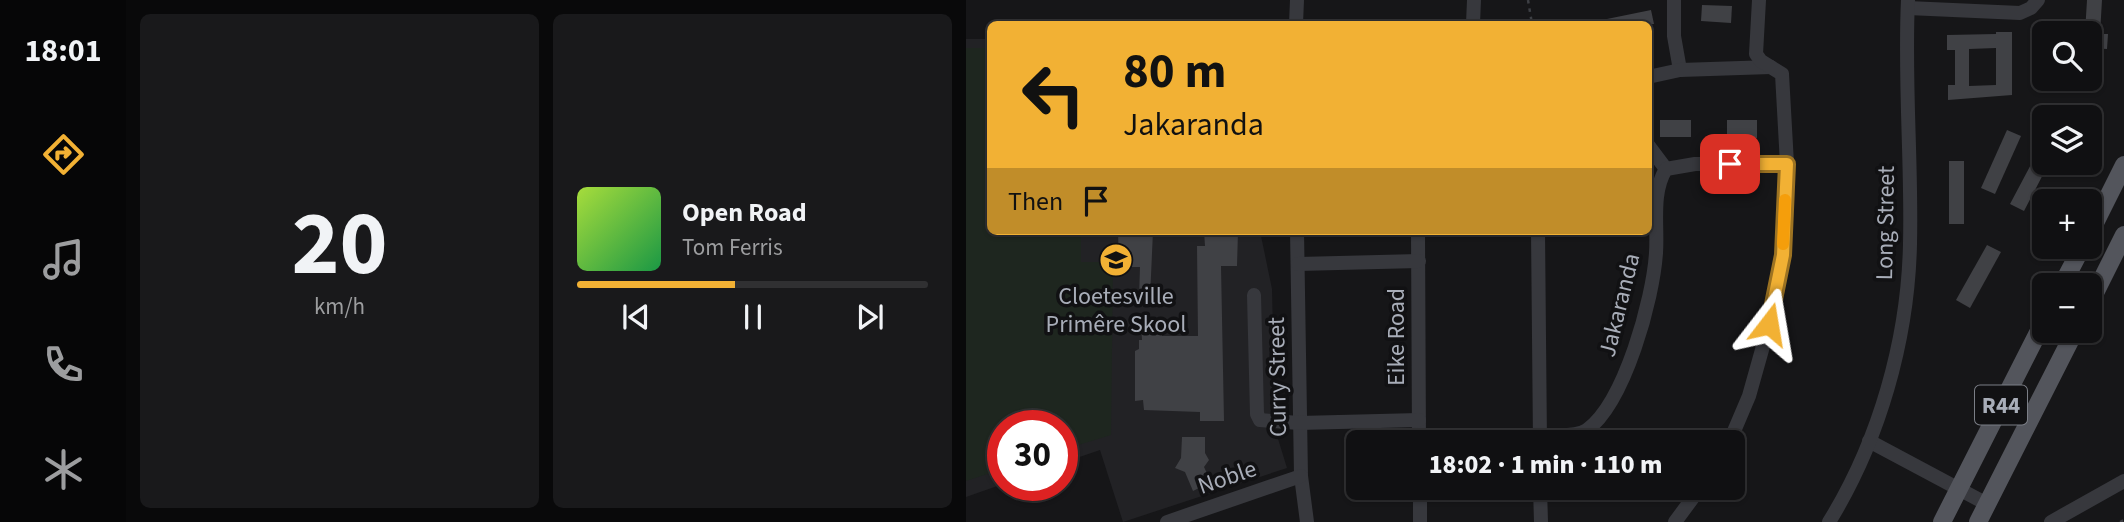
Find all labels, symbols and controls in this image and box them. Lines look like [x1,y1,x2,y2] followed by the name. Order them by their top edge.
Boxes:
[2032,21,2102,343] map controls
[2032,21,2102,91] button: search
[24,28,102,74] text: 18:01
[1123,37,1227,107] text: 80 m
[1008,49,1099,140] icon: left
[1123,102,1264,148] text: Jakaranda
[2032,105,2102,175] button: layers
[39,130,88,179] icon: directions
[1700,134,1760,194] pin
[1711,145,1749,183] icon: arrive
[1867,165,1904,281] street label: Long Street
[291,180,388,309] text: 20
[1077,182,1115,220] icon: arrive
[1008,183,1063,220] text: Then
[2032,189,2102,259] button: +
[682,194,807,231] text: Open Road
[682,231,783,264] text: Tom Ferris
[39,235,88,284] icon: music
[1097,241,1135,279] school or university icon: Cloetesville Primêre Skool
[1590,250,1649,361] street label: Jakaranda
[2032,273,2102,343] button: −
[1046,279,1186,342] place label: Cloetesville Primêre Skool
[1732,287,1806,361] position arrow
[1379,288,1414,386] street label: Eike Road
[314,290,365,323] text: km/h
[617,298,655,336] icon: previous
[734,298,772,336] icon: pause
[851,298,889,336] icon: next
[1259,317,1296,437] street label: Curry Street
[39,340,88,389] icon: phone
[1975,386,2027,424] road number: R44
[987,410,1078,501] speed limit sign: 30
[39,445,88,494] icon: climate
[1429,446,1662,483] text: 18:02 · 1 min · 110 m
[1193,451,1261,504] street label: Noble

